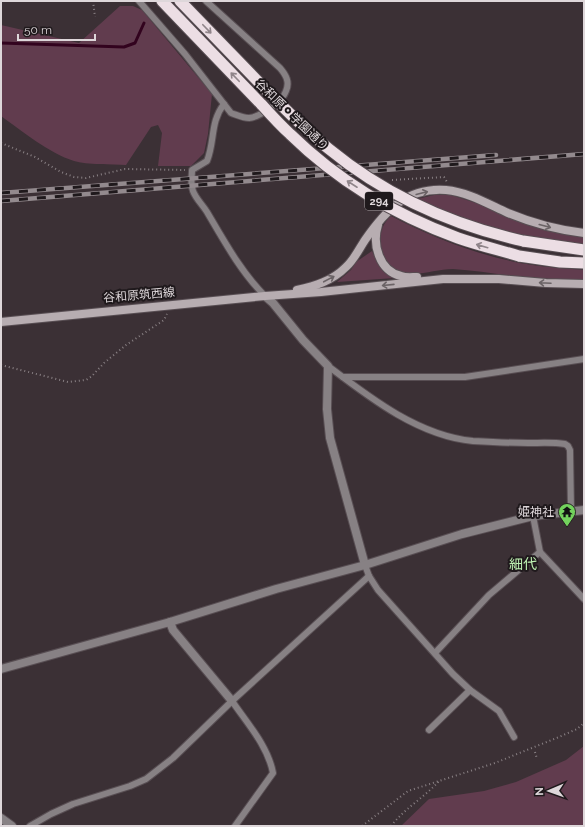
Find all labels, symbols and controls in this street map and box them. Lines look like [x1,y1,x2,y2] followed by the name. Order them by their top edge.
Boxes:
[18,16,95,42] scale bar
[24,23,52,37] text: 50 m
[202,24,212,34] one-way arrow
[230,72,240,82] one-way arrow
[253,77,331,153] street label: 谷和原・学園通り
[347,180,358,188] one-way arrow
[415,189,428,196] one-way arrow
[365,192,393,210] road number: 294
[539,223,552,230] one-way arrow
[475,242,488,249] one-way arrow
[323,275,335,282] one-way arrow
[539,279,552,286] one-way arrow
[381,281,394,289] one-way arrow
[103,285,175,305] street label: 谷和原筑西線
[557,502,577,527] temple icon: 姫神社
[518,505,554,519] place label: 姫神社
[509,556,537,572] district label: 細代
[529,771,569,811] north arrow
[533,787,546,796] text: N

